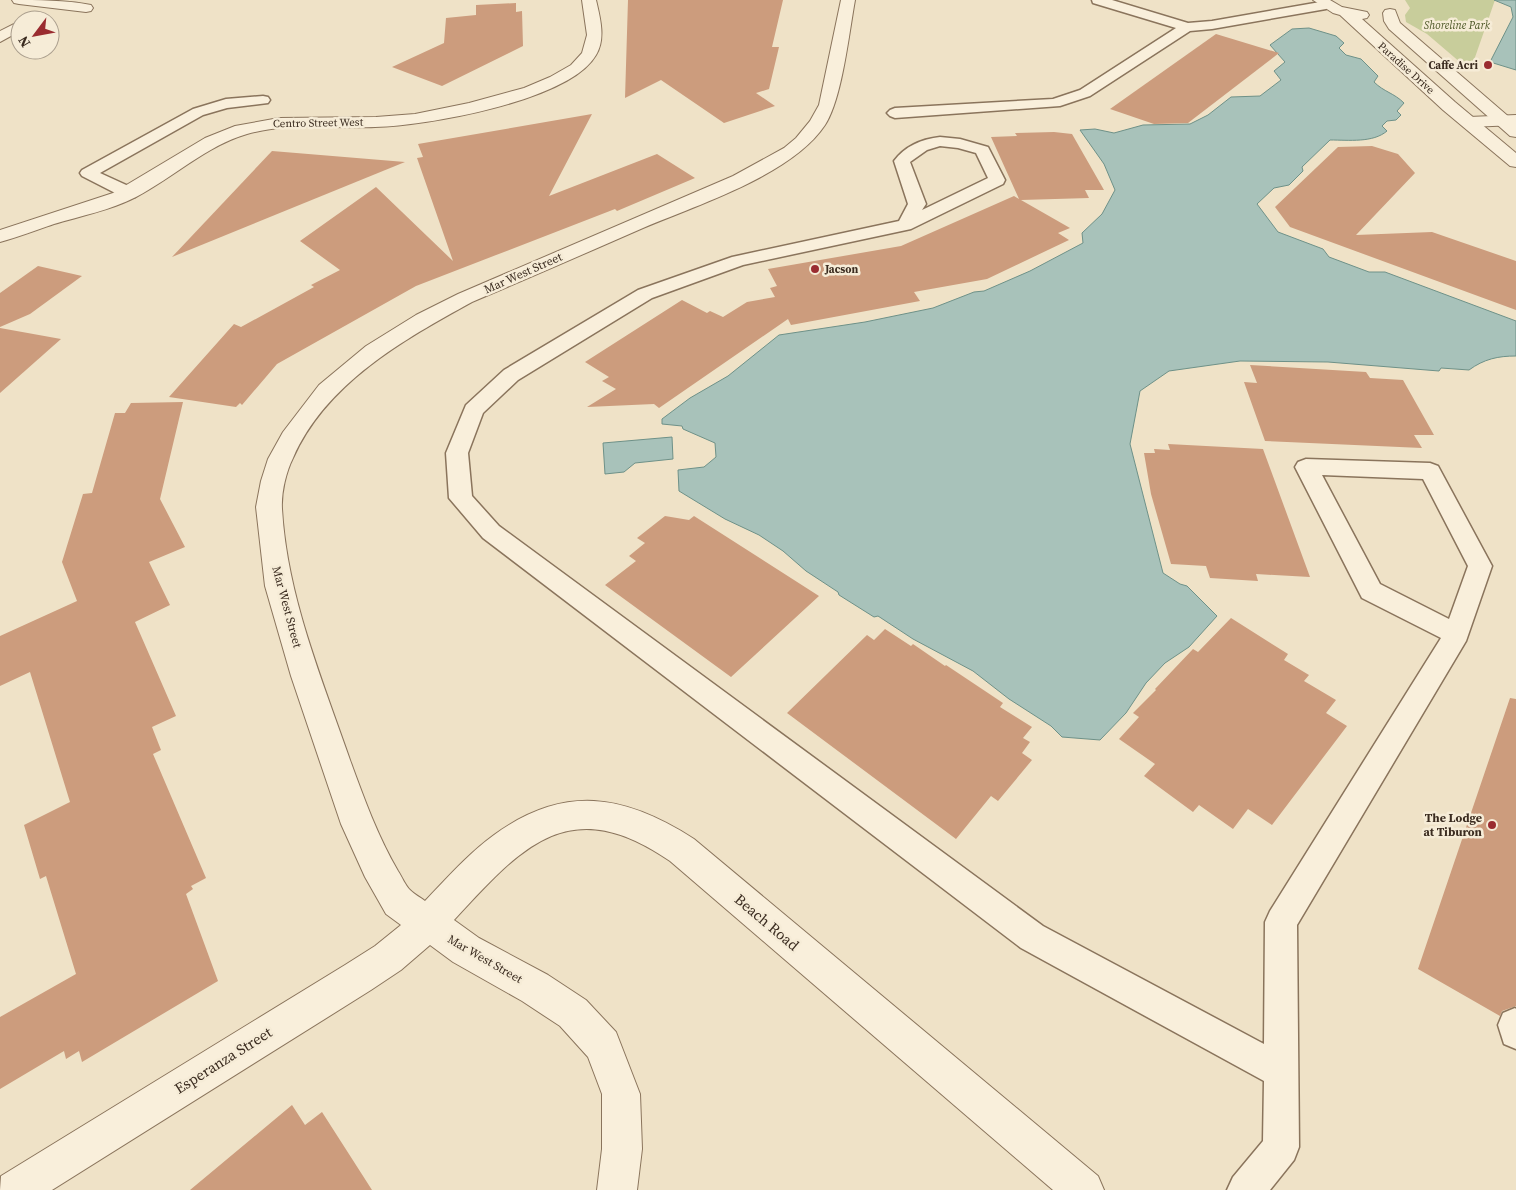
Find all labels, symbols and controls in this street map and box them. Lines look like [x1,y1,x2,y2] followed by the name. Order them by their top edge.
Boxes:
[10,10,60,60] north arrow
[1424,18,1491,33] park label: Shoreline Park
[13,32,35,52] text: N
[1375,39,1438,98] street label: Paradise Drive
[1428,58,1479,73] place label: Caffe Acri
[1482,59,1494,71] marker: Caffe Acri
[273,115,364,131] street label: Centro Street West
[481,249,565,297] street label: Mar West Street
[824,262,859,277] place label: Jacson
[809,263,821,275] marker: Jacson
[268,564,306,650] street label: Mar West Street
[1423,810,1483,840] place label: The Lodge at Tiburon
[1486,819,1498,831] marker: The Lodge at Tiburon
[730,889,804,955] street label: Beach Road
[445,931,525,987] street label: Mar West Street
[170,1022,276,1098] street label: Esperanza Street

